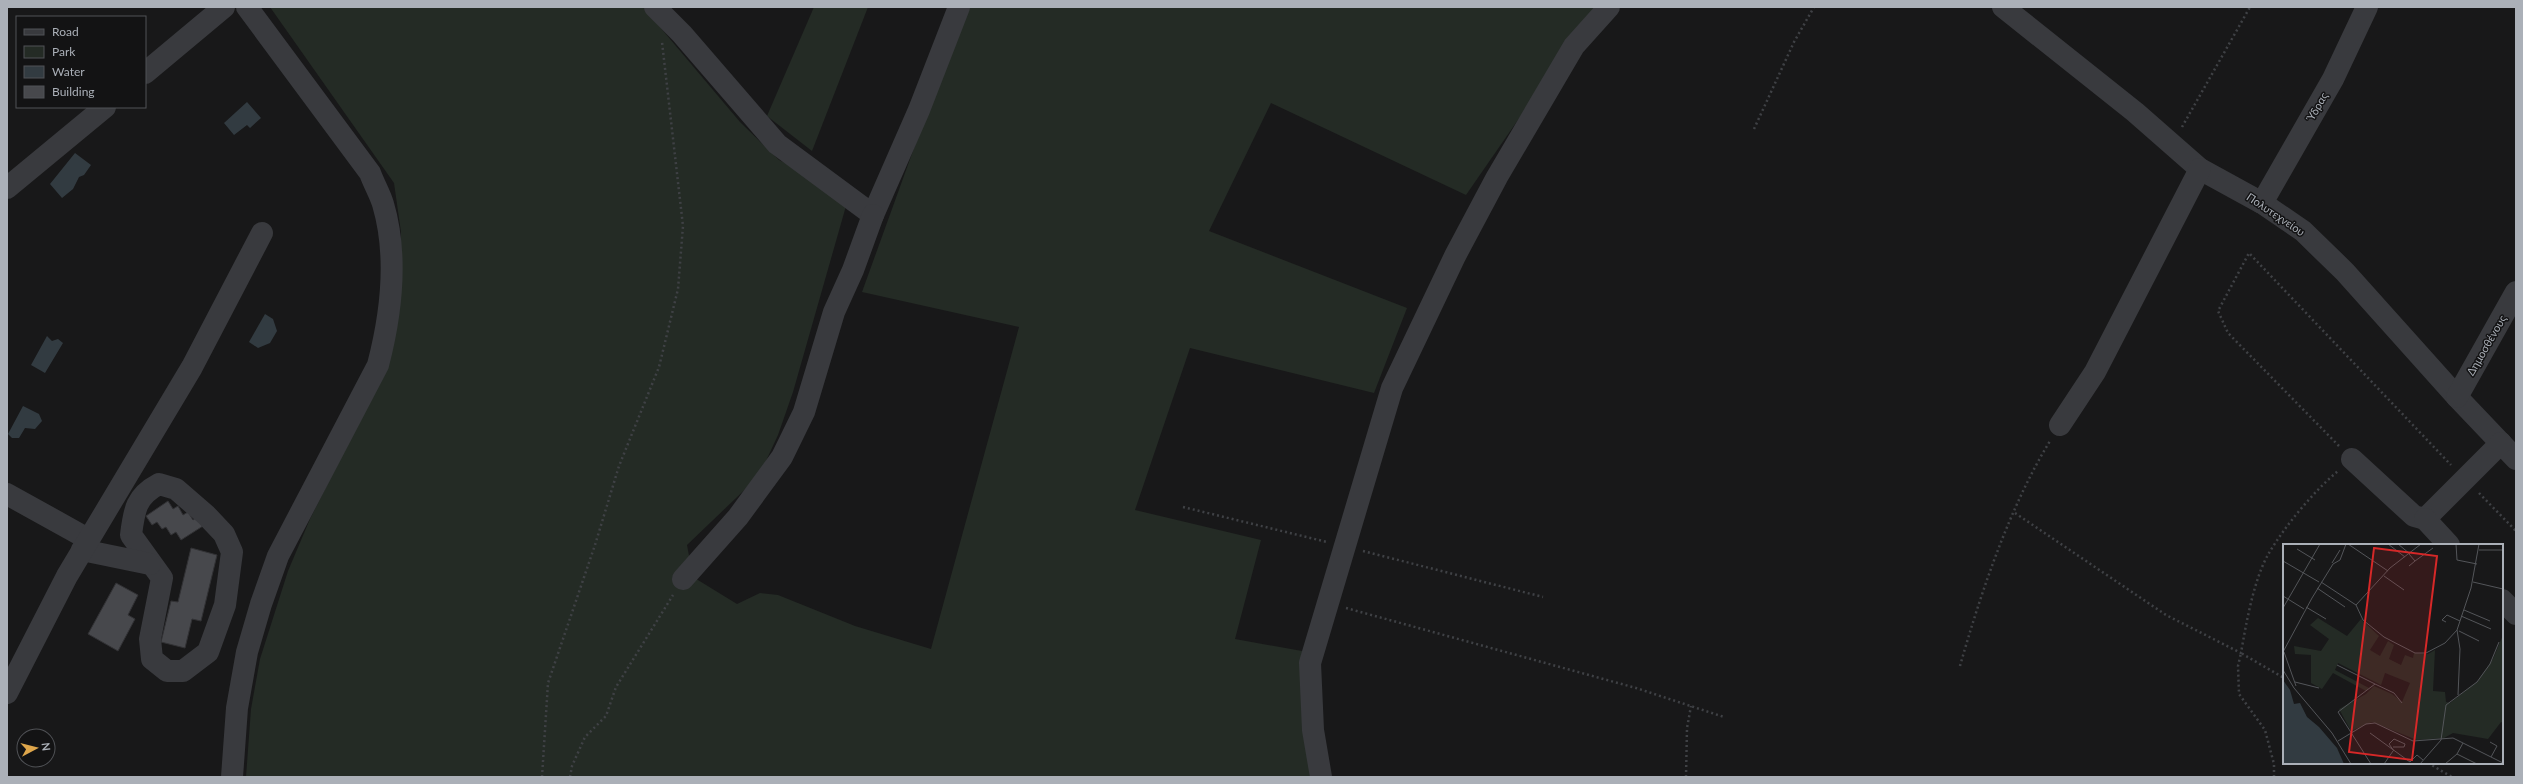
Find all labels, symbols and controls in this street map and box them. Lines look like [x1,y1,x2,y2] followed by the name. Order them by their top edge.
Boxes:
[16,16,146,108] legend
[52,24,79,39] text: Road
[52,44,76,59] text: Park
[52,64,85,79] text: Water
[52,84,95,99] text: Building
[2303,90,2330,124] street label: Ύδρας
[2244,190,2308,238] street label: Πολυτεχνείου
[2463,312,2509,378] street label: Δημοσθένους
[2283,544,2503,764] inset map
[16,728,56,768] north arrow
[39,742,53,752] text: N

